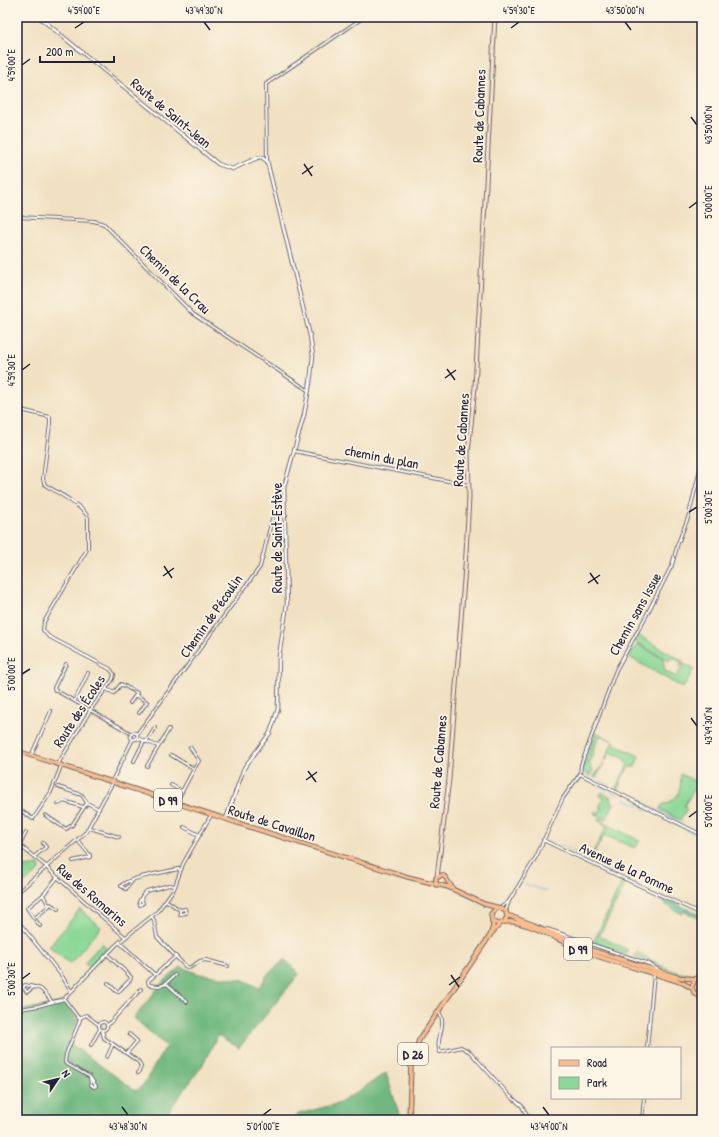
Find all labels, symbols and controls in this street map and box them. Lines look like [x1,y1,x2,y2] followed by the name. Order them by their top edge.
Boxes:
[68,4,101,17] text: 4°59'00"E
[186,4,222,17] text: 43°49'30"N
[503,4,536,17] text: 4°59'30"E
[606,4,644,17] text: 43°50'00"N
[40,38,114,64] scale bar
[46,43,73,60] text: 200 m
[5,48,18,81] text: 4°59'00"E
[467,69,490,163] street label: Route de Cabannes
[127,73,216,152] street label: Route de Saint-Jean
[702,106,715,144] text: 43°50'00"N
[702,185,715,219] text: 5°00'00"E
[136,240,215,318] street label: Chemin de la Crau
[5,353,18,386] text: 4°59'30"E
[448,393,473,487] street label: Route de Cabannes
[343,440,421,474] street label: chemin du plan
[267,482,286,593] street label: Route de Saint-Estève
[702,490,715,524] text: 5°00'30"E
[604,568,665,659] street label: Chemin sans Issue
[175,570,246,661] street label: Chemin de Pécoulin
[5,657,18,691] text: 5°00'00"E
[48,671,109,751] street label: Route des Écoles
[702,708,715,744] text: 43°49'30"N
[424,715,451,809] street label: Route de Cabannes
[154,789,182,811] road number: D 99
[702,794,715,827] text: 5°01'00"E
[226,799,318,846] street label: Route de Cavaillon
[577,837,678,898] street label: Avenue de la Pomme
[53,859,132,931] street label: Rue des Romarins
[564,938,592,960] road number: D 99
[5,962,18,996] text: 5°00'30"E
[398,1043,428,1065] road number: D 26
[551,1047,681,1099] legend
[587,1054,607,1071] text: Road
[38,1059,78,1099] north arrow
[59,1067,74,1080] text: N
[587,1074,607,1091] text: Park
[109,1120,147,1133] text: 43°48'30"N
[247,1120,280,1133] text: 5°01'00"E
[531,1120,567,1133] text: 43°49'00"N

